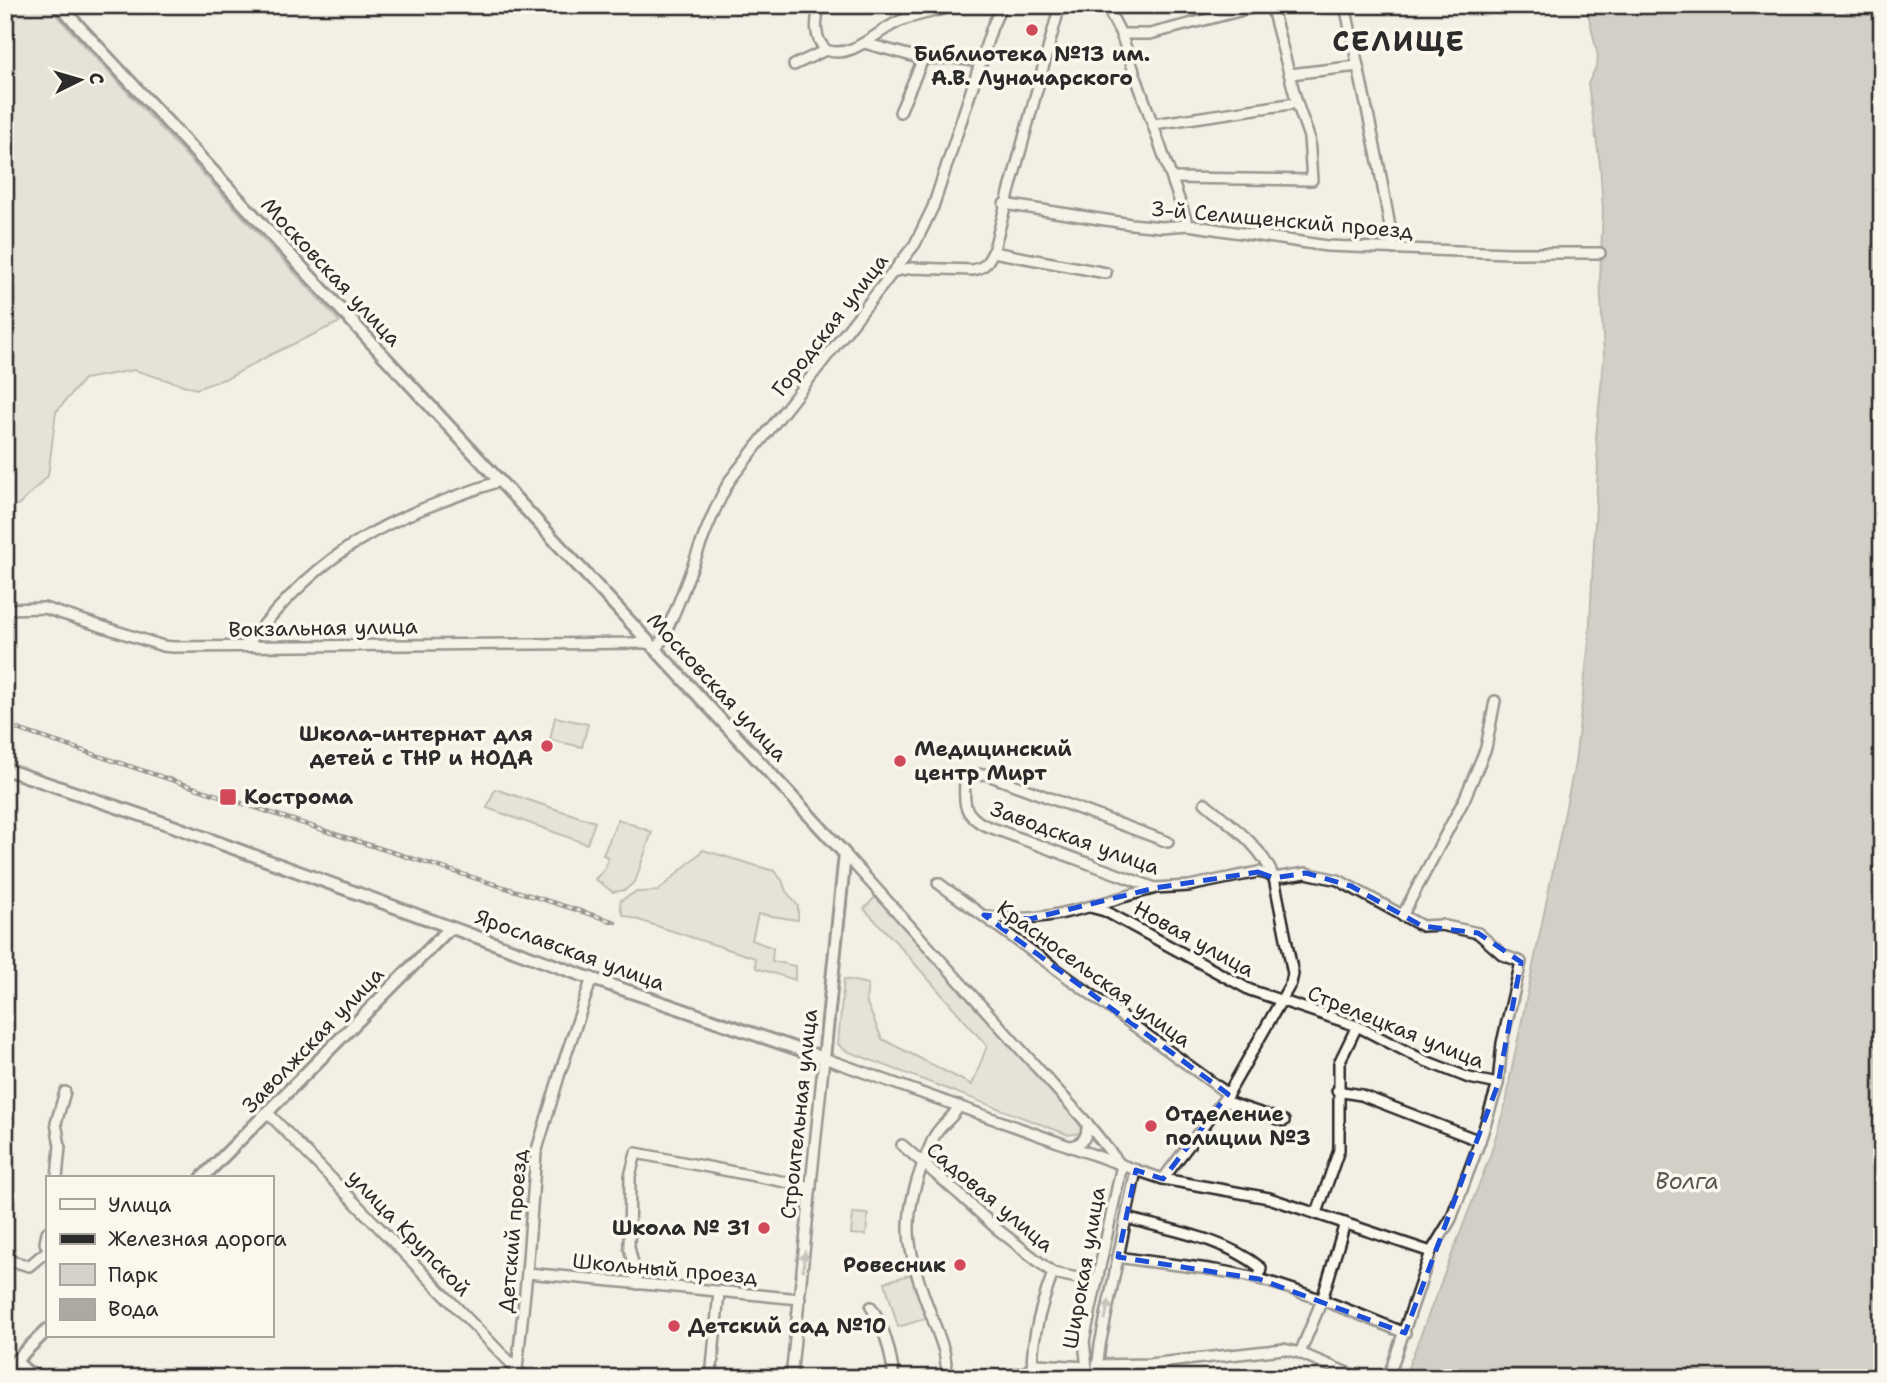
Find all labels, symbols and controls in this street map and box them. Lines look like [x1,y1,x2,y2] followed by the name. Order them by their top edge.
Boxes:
[1024,22,1040,38] marker: Библиотека №13 им. А.В. Луначарского
[1332,22,1466,60] district label: СЕЛИЩЕ
[914,40,1150,92] place label: Библиотека №13 им. А.В. Луначарского
[46,46,116,116] north arrow
[83,72,109,85] text: С
[255,191,407,353] street label: Московская улица
[1149,195,1415,245] street label: 3-й Селищенский проезд
[765,248,895,402] street label: Городская улица
[641,606,793,768] street label: Московская улица
[228,612,418,644] street label: Вокзальная улица
[299,720,533,772] place label: Школа-интернат для детей с ТНР и НОДА
[914,735,1072,787] place label: Медицинский центр Мирт
[539,738,555,754] marker: Школа-интернат для детей с ТНР и НОДА
[892,753,908,769] marker: Медицинский центр Мирт
[244,783,354,811] place label: Кострома
[218,787,238,807] marker: Кострома
[987,794,1163,882] street label: Заводская улица
[991,894,1197,1054] street label: Красносельская улица
[1129,894,1259,984] street label: Новая улица
[471,903,669,997] street label: Ярославская улица
[236,961,390,1119] street label: Заволжская улица
[1303,979,1489,1075] street label: Стрелецкая улица
[774,1008,824,1220] street label: Строительная улица
[1165,1100,1311,1152] place label: Отделение полиции №3
[1143,1118,1159,1134] marker: Отделение полиции №3
[921,1136,1059,1258] street label: Садовая улица
[492,1148,534,1314] street label: Детский проезд
[341,1163,477,1303] street label: улица Крупской
[1655,1166,1719,1196] water label: Волга
[46,1176,273,1338] legend
[1056,1185,1112,1351] street label: Широкая улица
[108,1191,171,1219] text: Улица
[612,1214,750,1242] place label: Школа № 31
[756,1220,772,1236] marker: Школа № 31
[108,1225,287,1253] text: Железная дорога
[571,1247,759,1291] street label: Школьный проезд
[798,1250,809,1272] one-way arrow
[843,1251,946,1279] place label: Ровесник
[952,1257,968,1273] marker: Ровесник
[108,1261,158,1289] text: Парк
[108,1295,158,1323] text: Вода
[1101,1299,1112,1321] one-way arrow
[688,1312,886,1340] place label: Детский сад №10
[666,1318,682,1334] marker: Детский сад №10

